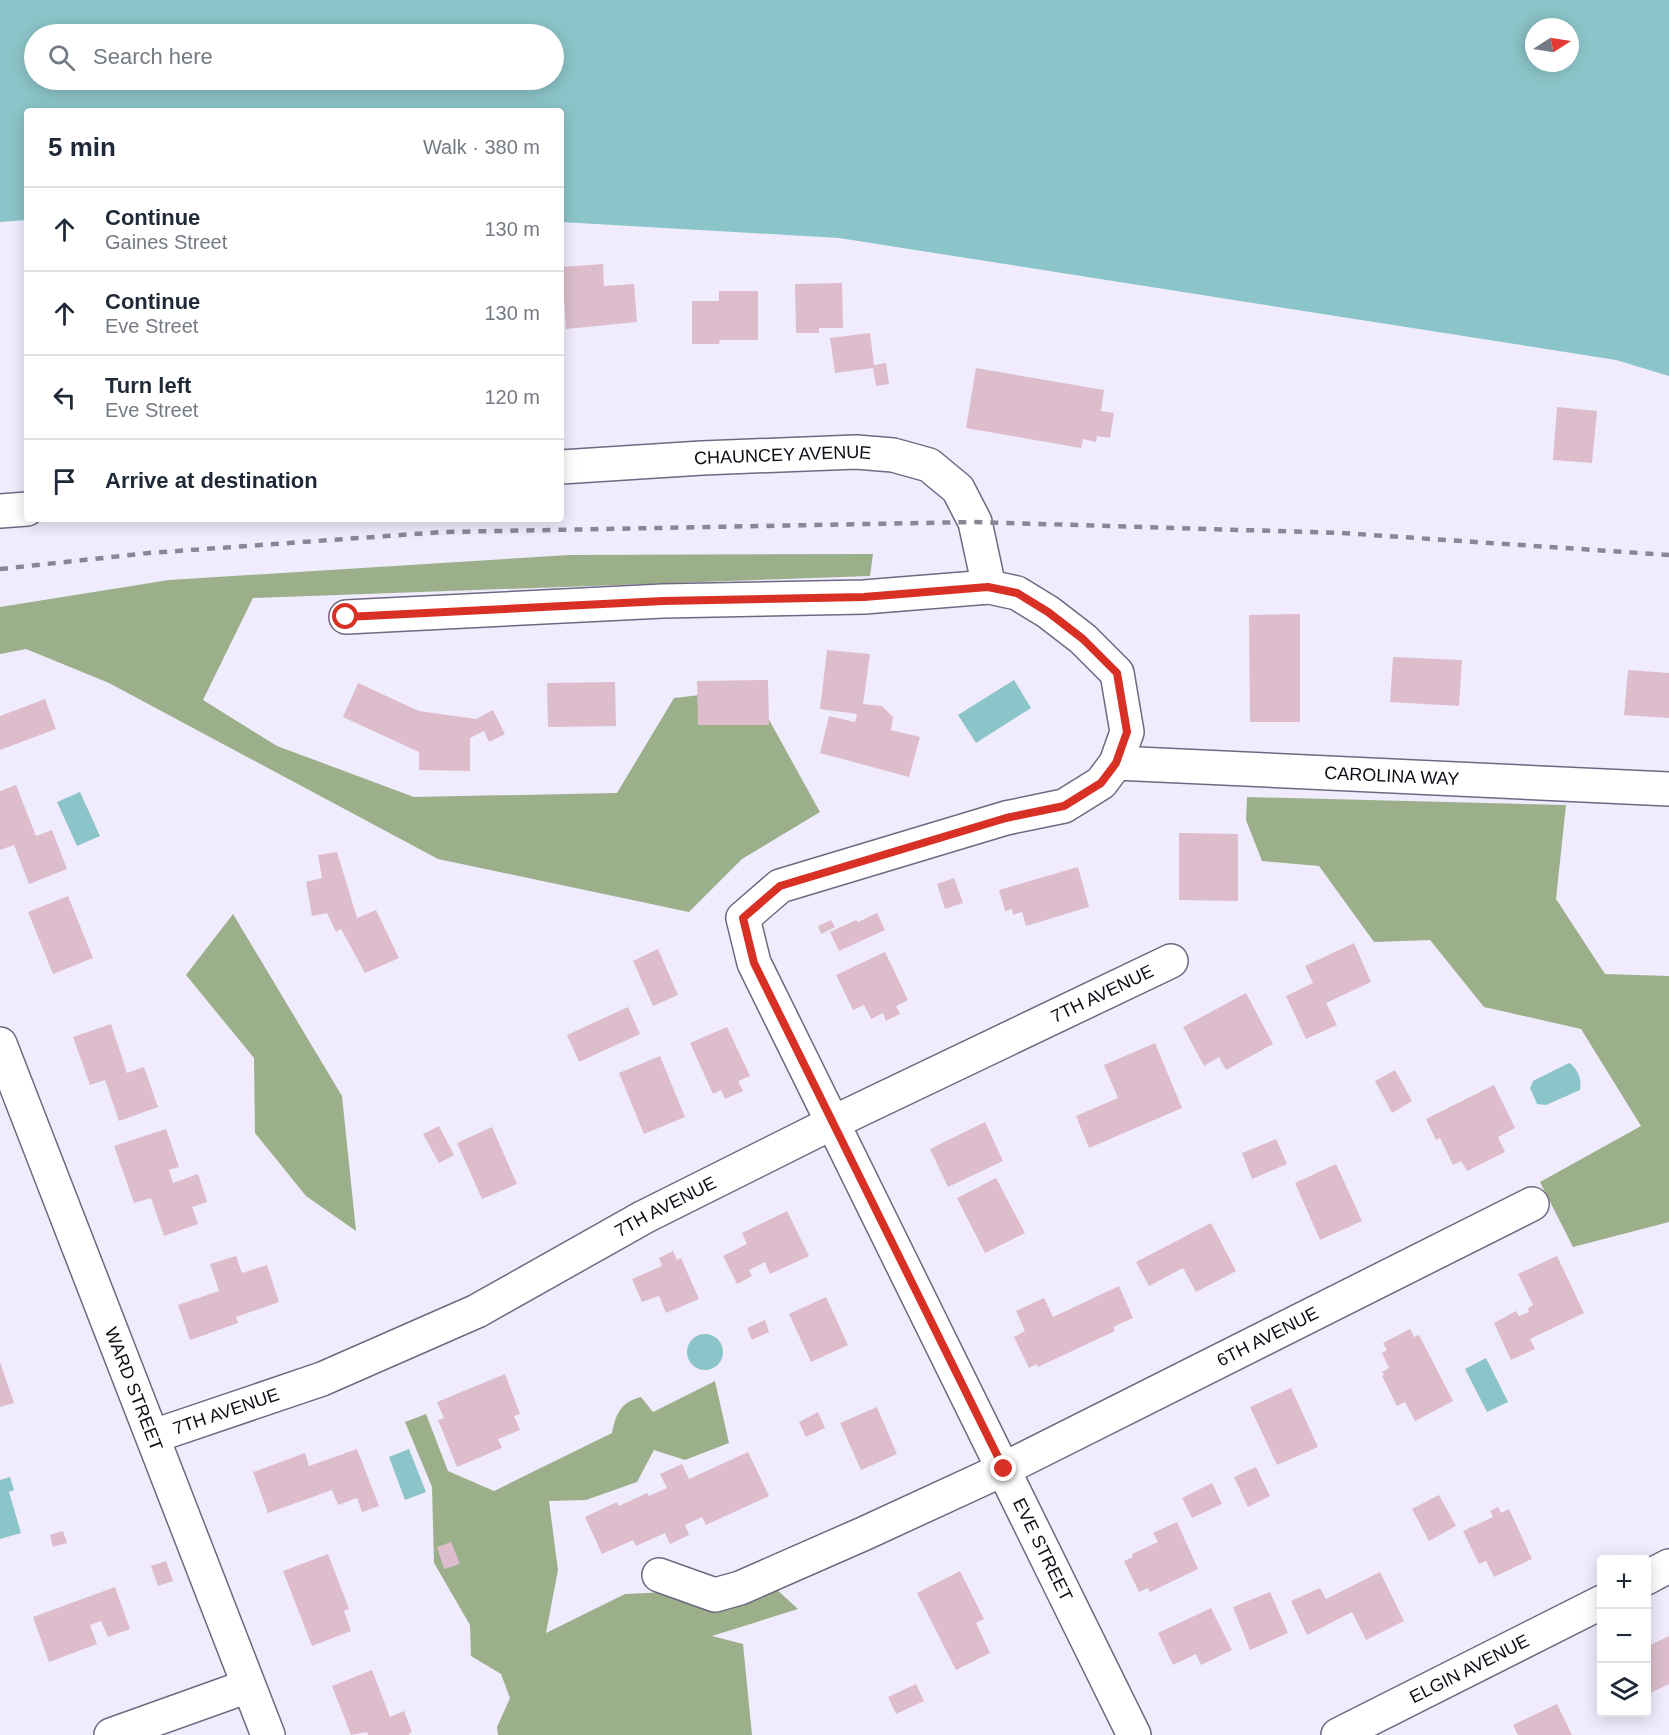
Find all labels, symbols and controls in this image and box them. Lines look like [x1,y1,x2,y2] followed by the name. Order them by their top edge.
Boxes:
[1525,18,1579,72] north arrow
[24,24,564,90] search box
[45,41,78,74] icon: search
[93,44,213,69] text: Search here
[48,132,116,162] text: 5 min
[423,136,540,158] text: Walk · 380 m
[105,205,200,230] text: Continue
[48,213,81,246] icon: ahead
[484,218,540,240] text: 130 m
[105,231,227,253] text: Gaines Street
[105,289,200,314] text: Continue
[48,297,81,330] icon: ahead
[484,302,540,324] text: 130 m
[105,315,198,337] text: Eve Street
[105,373,191,398] text: Turn left
[48,381,81,414] icon: left
[484,386,540,408] text: 120 m
[105,399,198,421] text: Eve Street
[693,442,872,468] street label: CHAUNCEY AVENUE
[48,465,81,498] icon: arrive
[105,468,318,493] text: Arrive at destination
[332,603,358,629] route start
[1324,763,1460,789] street label: CAROLINA WAY
[1048,961,1157,1027] street label: 7TH AVENUE
[611,1173,719,1241] street label: 7TH AVENUE
[1214,1303,1322,1370] street label: 6TH AVENUE
[101,1325,167,1453] street label: WARD STREET
[170,1384,282,1439] street label: 7TH AVENUE
[990,1455,1016,1481] route end
[1009,1495,1076,1604] street label: EVE STREET
[1597,1555,1651,1717] map controls
[1597,1555,1651,1609] button: +
[1597,1609,1651,1663] button: −
[1406,1631,1532,1707] street label: ELGIN AVENUE
[1597,1663,1651,1717] button: layers

